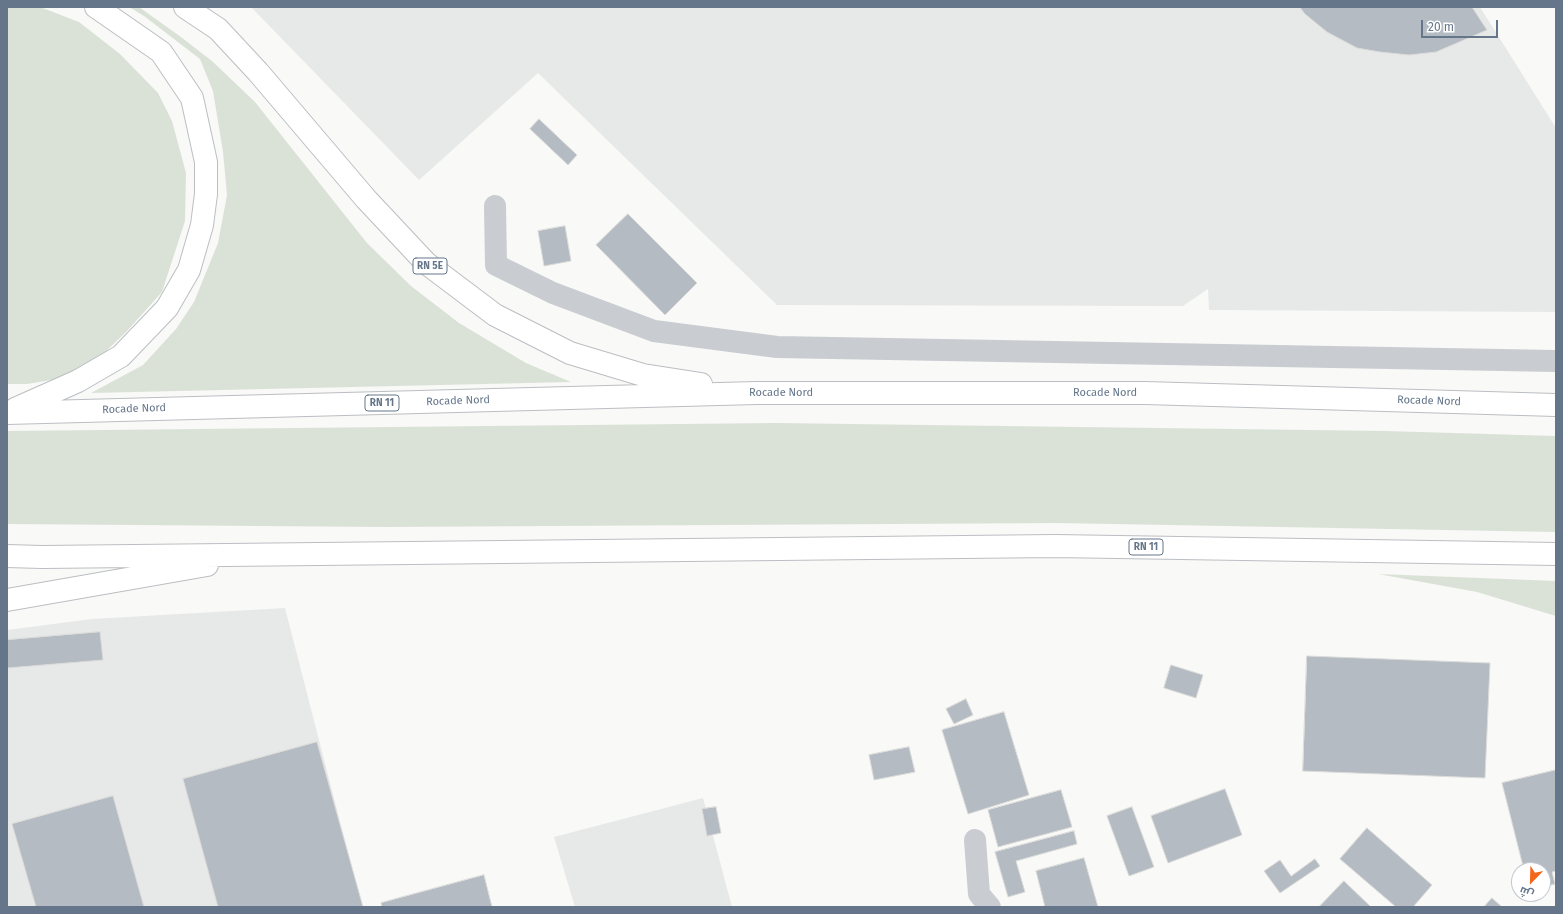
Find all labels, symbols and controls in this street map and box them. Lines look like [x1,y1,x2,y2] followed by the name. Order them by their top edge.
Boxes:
[1423,12,1500,38] scale bar
[1428,20,1454,34] text: 20 m
[413,258,447,274] road number: RN 5E
[749,386,813,400] street label: Rocade Nord
[1073,386,1137,400] street label: Rocade Nord
[426,393,490,409] street label: Rocade Nord
[1397,393,1461,409] street label: Rocade Nord
[365,395,399,411] road number: RN 11
[102,401,166,417] street label: Rocade Nord
[1129,539,1163,555] road number: RN 11
[1511,862,1551,902] north arrow
[1517,884,1536,901] text: ش

